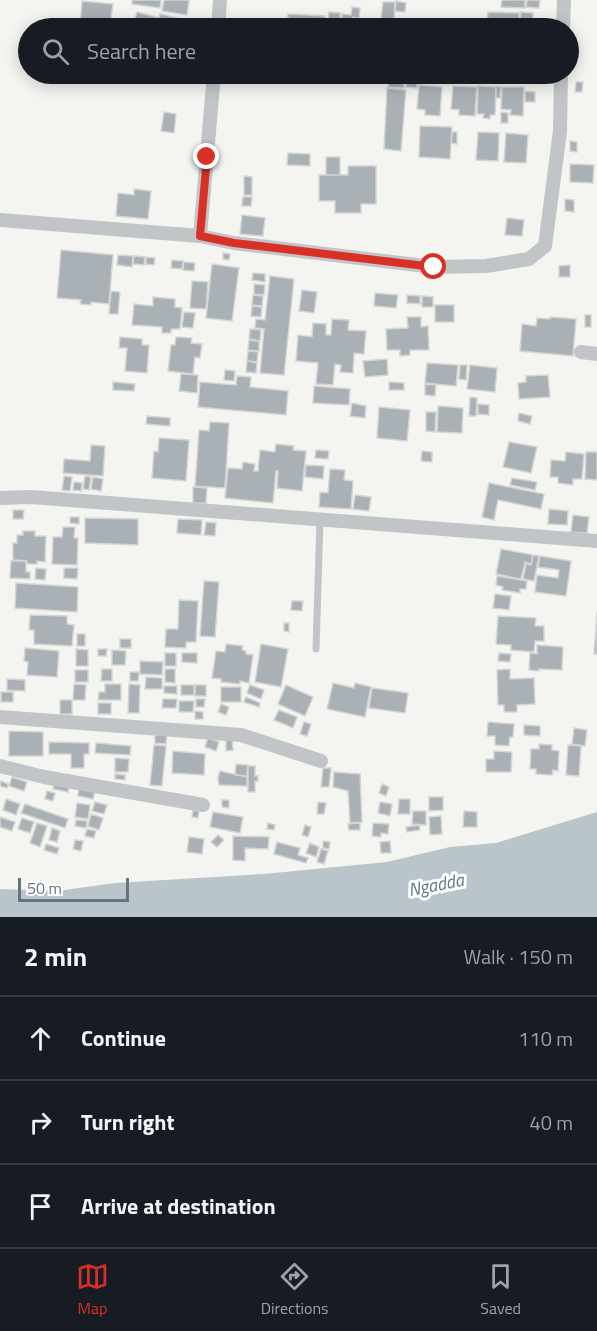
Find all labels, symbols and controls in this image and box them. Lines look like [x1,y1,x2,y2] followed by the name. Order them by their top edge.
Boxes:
[18,18,579,84] search box
[87,34,196,68] text: Search here
[39,35,72,68] icon: search
[193,143,219,169] route end
[420,253,446,279] route start
[406,866,467,903] water label: Ngadda
[18,875,129,902] scale bar
[27,876,62,900] text: 50 m
[24,937,87,976] text: 2 min
[464,941,573,972] text: Walk · 150 m
[81,1021,166,1055] text: Continue
[24,1022,57,1055] icon: ahead
[518,1023,573,1054] text: 110 m
[81,1105,175,1139] text: Turn right
[24,1106,57,1139] icon: right
[529,1107,573,1138] text: 40 m
[81,1189,276,1223] text: Arrive at destination
[24,1190,57,1223] icon: arrive
[76,1260,109,1320] tab: Map
[261,1260,329,1320] tab: Directions
[480,1260,521,1320] tab: Saved

